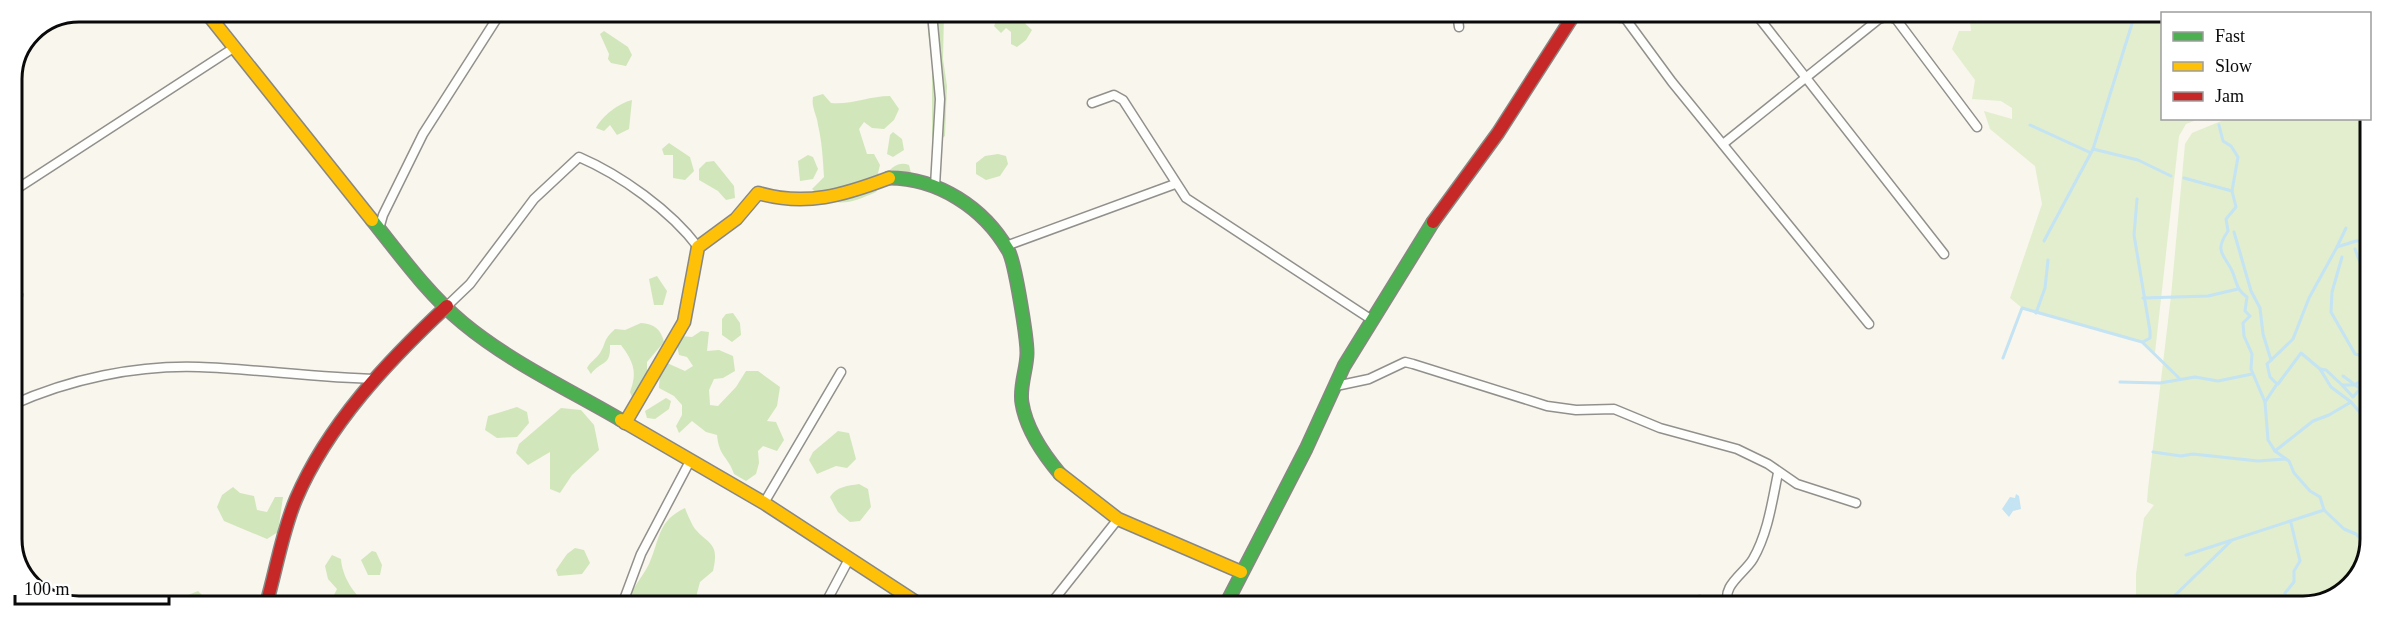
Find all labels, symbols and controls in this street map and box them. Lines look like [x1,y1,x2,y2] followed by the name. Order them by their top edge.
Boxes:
[2161,12,2371,120] legend
[2215,26,2245,46] text: Fast
[2215,56,2252,76] text: Slow
[2215,86,2244,106] text: Jam
[15,568,170,606] scale bar
[24,579,70,599] text: 100 m

